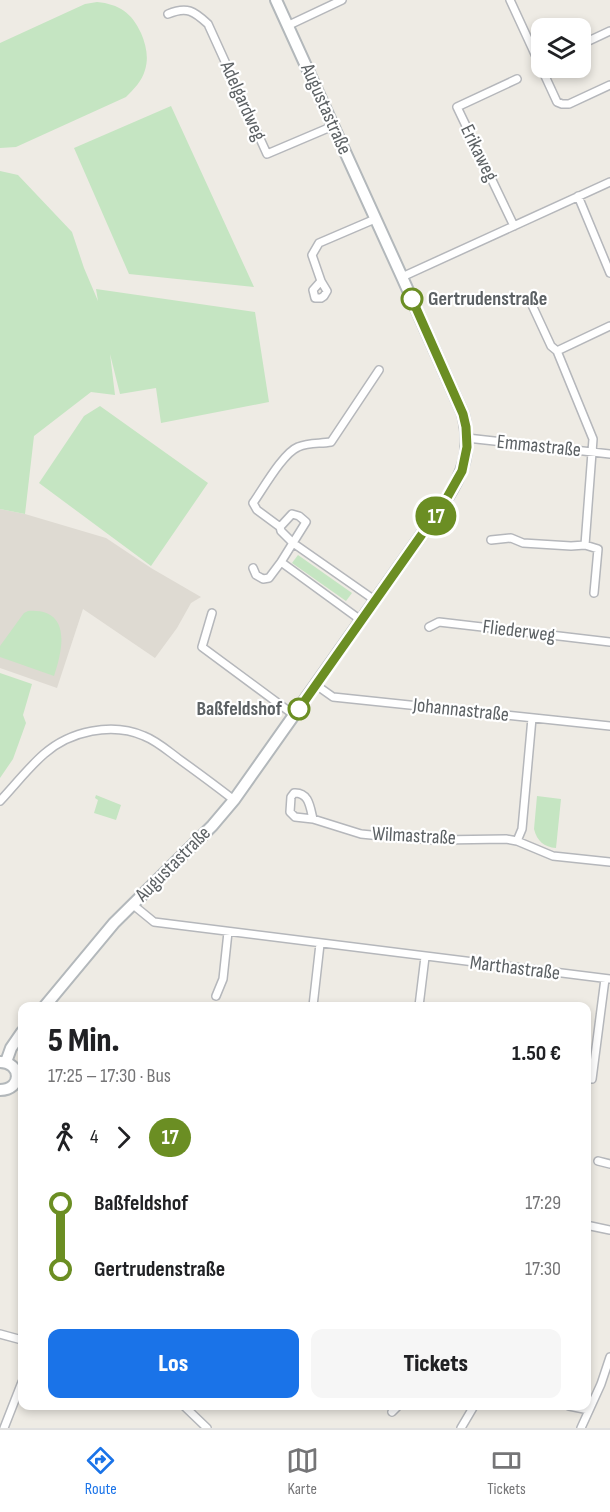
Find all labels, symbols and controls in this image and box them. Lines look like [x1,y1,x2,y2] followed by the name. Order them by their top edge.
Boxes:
[531,18,591,78] map controls
[531,18,591,78] button: layers
[214,57,271,145] street label: Adelgardweg
[295,59,357,158] street label: Augustastraße
[455,121,503,185] street label: Erikaweg
[428,287,547,311] place label: Gertrudenstraße
[401,288,423,310] marker: Gertrudenstraße
[496,430,582,462] street label: Emmastraße
[409,496,463,536] line badge: 17
[427,504,445,529] text: 17
[481,615,557,647] street label: Fliederweg
[411,693,510,727] street label: Johannastraße
[196,697,283,721] place label: Baßfeldshof
[288,698,310,720] marker: Baßfeldshof
[130,821,216,907] street label: Augustastraße
[372,822,456,850] street label: Wilmastraße
[468,951,562,985] street label: Marthastraße
[48,1021,120,1061] text: 5 Min.
[512,1040,561,1067] text: 1.50 €
[48,1064,171,1088] text: 17:25 – 17:30 · Bus
[48,1121,81,1154] icon: walk
[107,1121,140,1154] icon: forward
[90,1125,98,1149] text: 4
[161,1125,179,1150] text: 17
[94,1190,188,1217] text: Baßfeldshof
[525,1191,561,1215] text: 17:29
[94,1256,225,1283] text: Gertrudenstraße
[525,1257,561,1281] text: 17:30
[48,1329,299,1398] button: Los
[311,1329,561,1398] button: Tickets
[84,1444,117,1499] tab: Route
[286,1444,319,1499] tab: Karte
[487,1444,526,1499] tab: Tickets

